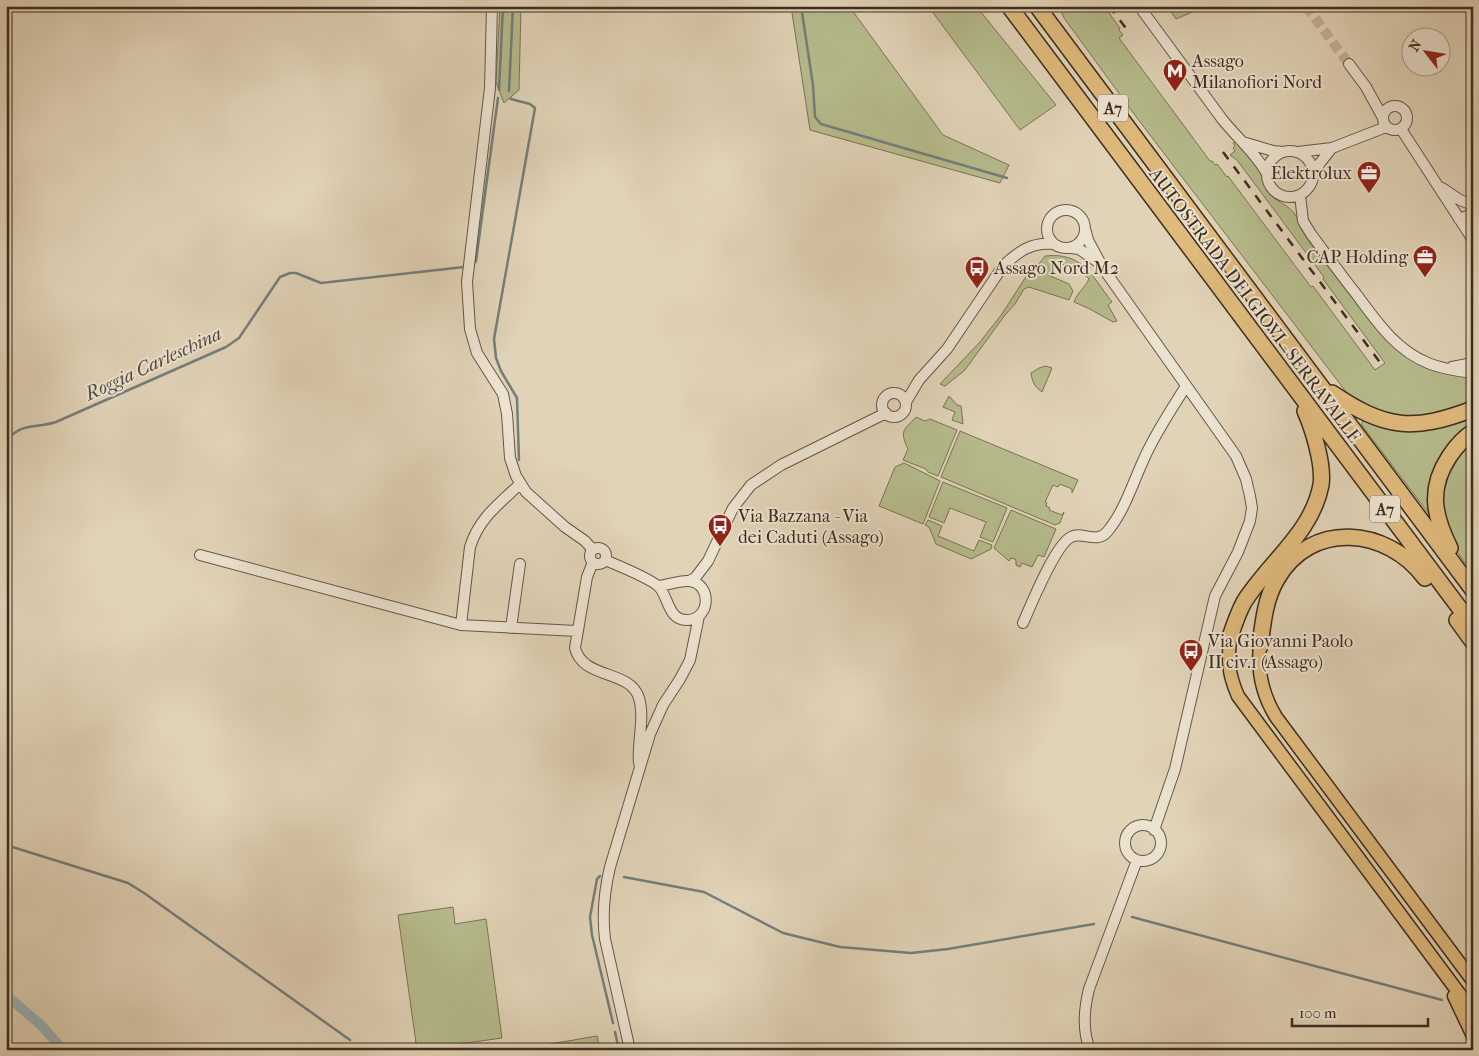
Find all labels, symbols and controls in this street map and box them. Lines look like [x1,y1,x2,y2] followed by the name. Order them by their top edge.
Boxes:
[1402,28,1452,78] north arrow
[1405,36,1426,54] text: N
[1191,51,1322,93] place label: Assago Milanofiori Nord
[1162,58,1188,92] metro station icon: Assago Milanofiori Nord
[1098,95,1128,122] road number: A7
[1356,160,1382,194] office icon: Elektrolux
[1144,163,1365,447] street label: AUTOSTRADA DEI GIOVI - SERRAVALLE
[1271,163,1353,184] place label: Elektrolux
[1412,244,1438,278] office icon: CAP Holding
[1306,247,1408,268] place label: CAP Holding
[964,255,990,289] bus stop icon: Assago Nord M2
[993,258,1119,279] place label: Assago Nord M2
[80,323,225,406] water label: Roggia Carleschina
[1370,496,1400,522] road number: A7
[737,506,884,548] place label: Via Bazzana - Via dei Caduti (Assago)
[707,513,733,547] bus stop icon: Via Bazzana - Via dei Caduti (Assago)
[1207,631,1353,673] place label: Via Giovanni Paolo II civ.1 (Assago)
[1178,638,1204,672] bus stop icon: Via Giovanni Paolo II civ.1 (Assago)
[1292,996,1428,1028] scale bar
[1299,1004,1337,1022] text: 100 m

